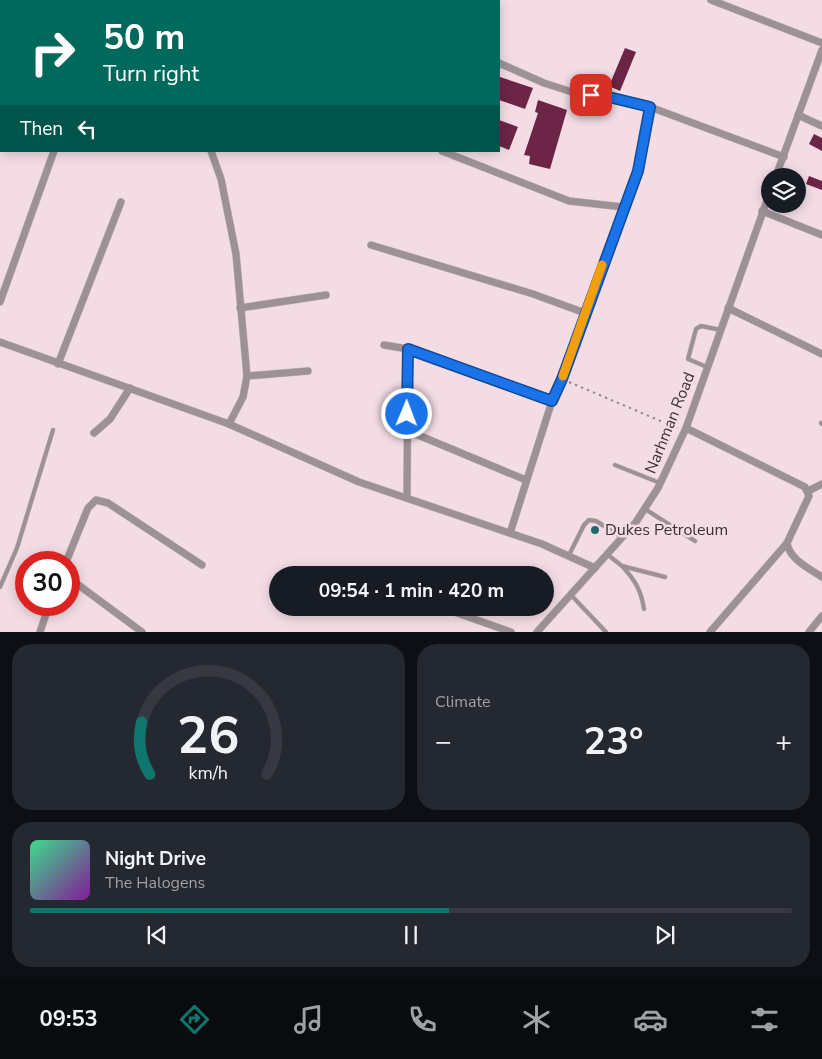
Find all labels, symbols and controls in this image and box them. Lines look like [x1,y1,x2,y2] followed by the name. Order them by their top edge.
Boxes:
[103,14,185,61] text: 50 m
[20,20,85,85] icon: right
[103,59,199,89] text: Turn right
[570,74,612,116] pin
[577,81,605,109] icon: arrive
[73,115,101,143] icon: left
[20,116,63,142] text: Then
[761,168,806,213] map controls
[761,168,806,213] button: layers
[640,369,700,477] street label: Narhman Road
[380,387,432,439] position arrow
[605,519,728,541] place label: Dukes Petroleum
[589,524,601,536] marker: Dukes Petroleum
[15,551,80,616] speed limit sign: 30
[319,578,504,604] text: 09:54 · 1 min · 420 m
[435,691,490,713] text: Climate
[177,700,240,771] text: 26
[583,716,644,767] text: 23°
[435,723,452,761] text: −
[775,723,792,761] text: +
[189,761,228,785] text: km/h
[105,846,206,872] text: Night Drive
[105,872,205,894] text: The Halogens
[143,921,171,949] icon: previous
[397,921,425,949] icon: pause
[651,921,679,949] icon: next
[177,1002,212,1037] icon: directions
[291,1002,326,1037] icon: music
[405,1002,440,1037] icon: phone
[519,1002,554,1037] icon: climate
[633,1002,668,1037] icon: car
[747,1002,782,1037] icon: filters
[40,1004,98,1034] text: 09:53

